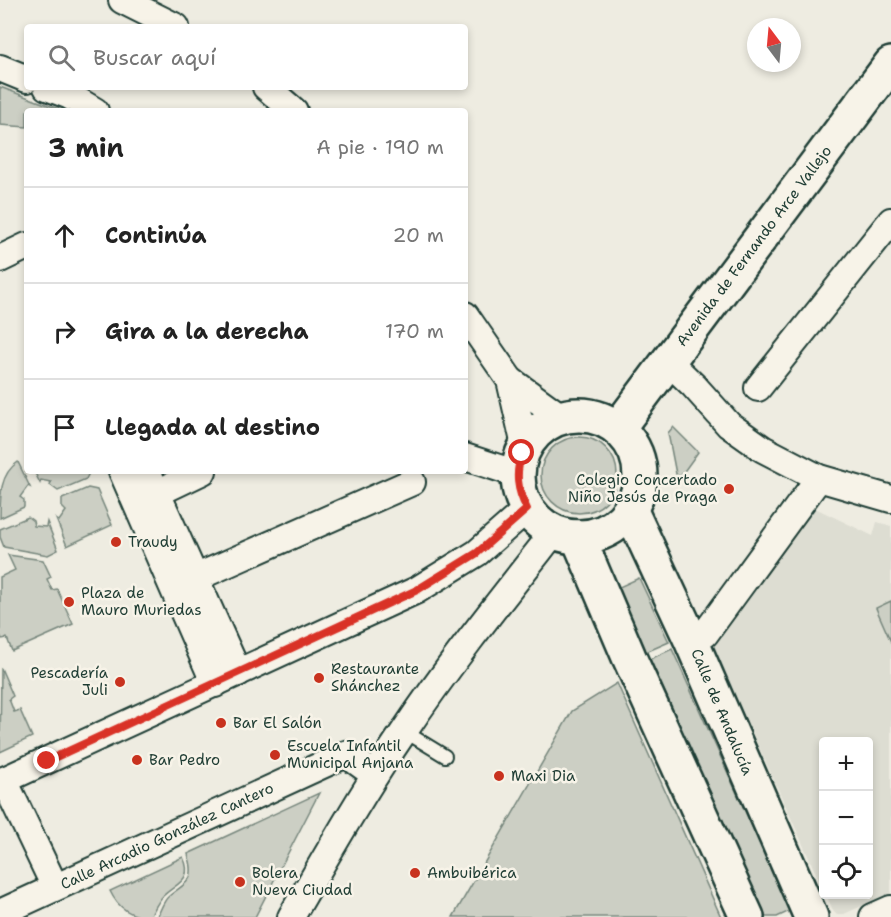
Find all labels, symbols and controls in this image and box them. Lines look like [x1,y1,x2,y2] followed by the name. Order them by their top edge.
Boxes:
[747,18,801,72] north arrow
[24,24,468,90] search box
[45,41,78,74] icon: search
[93,43,216,72] text: Buscar aquí
[48,130,124,165] text: 3 min
[316,134,444,160] text: A pie · 190 m
[672,142,836,350] street label: Avenida de Fernando Arce Vallejo
[48,219,81,252] icon: ahead
[105,221,207,250] text: Continúa
[393,222,444,248] text: 20 m
[48,315,81,348] icon: right
[105,317,309,346] text: Gira a la derecha
[385,318,444,344] text: 170 m
[48,411,81,444] icon: arrive
[105,413,320,442] text: Llegada al destino
[508,439,534,465] route start
[568,470,718,507] place label: Colegio Concertado Niño Jesús de Praga
[722,482,736,496] marker: Colegio Concertado Niño Jesús de Praga
[128,532,178,552] place label: Traudy
[109,535,123,549] marker: Traudy
[81,583,202,620] place label: Plaza de Mauro Muriedas
[62,595,76,609] marker: Plaza de Mauro Muriedas
[686,646,758,779] street label: Calle de Andalucía
[331,659,419,696] place label: Restaurante Shánchez
[30,663,109,700] place label: Pescadería Juli
[312,671,326,685] marker: Restaurante Shánchez
[113,675,127,689] marker: Pescadería Juli
[233,713,322,733] place label: Bar El Salón
[214,716,228,730] marker: Bar El Salón
[287,736,414,773] place label: Escuela Infantil Municipal Anjana
[819,737,873,899] map controls
[819,737,873,791] button: +
[33,747,59,773] route end
[268,748,282,762] marker: Escuela Infantil Municipal Anjana
[149,750,220,770] place label: Bar Pedro
[130,753,144,767] marker: Bar Pedro
[511,766,576,786] place label: Maxi Dia
[492,769,506,783] marker: Maxi Dia
[57,778,277,894] street label: Calle Arcadio González Cantero
[819,791,873,845] button: −
[819,845,873,899] button: locate
[252,863,353,900] place label: Bolera Nueva Ciudad
[427,863,517,883] place label: Ambuibérica
[408,866,422,880] marker: Ambuibérica
[233,875,247,889] marker: Bolera Nueva Ciudad

